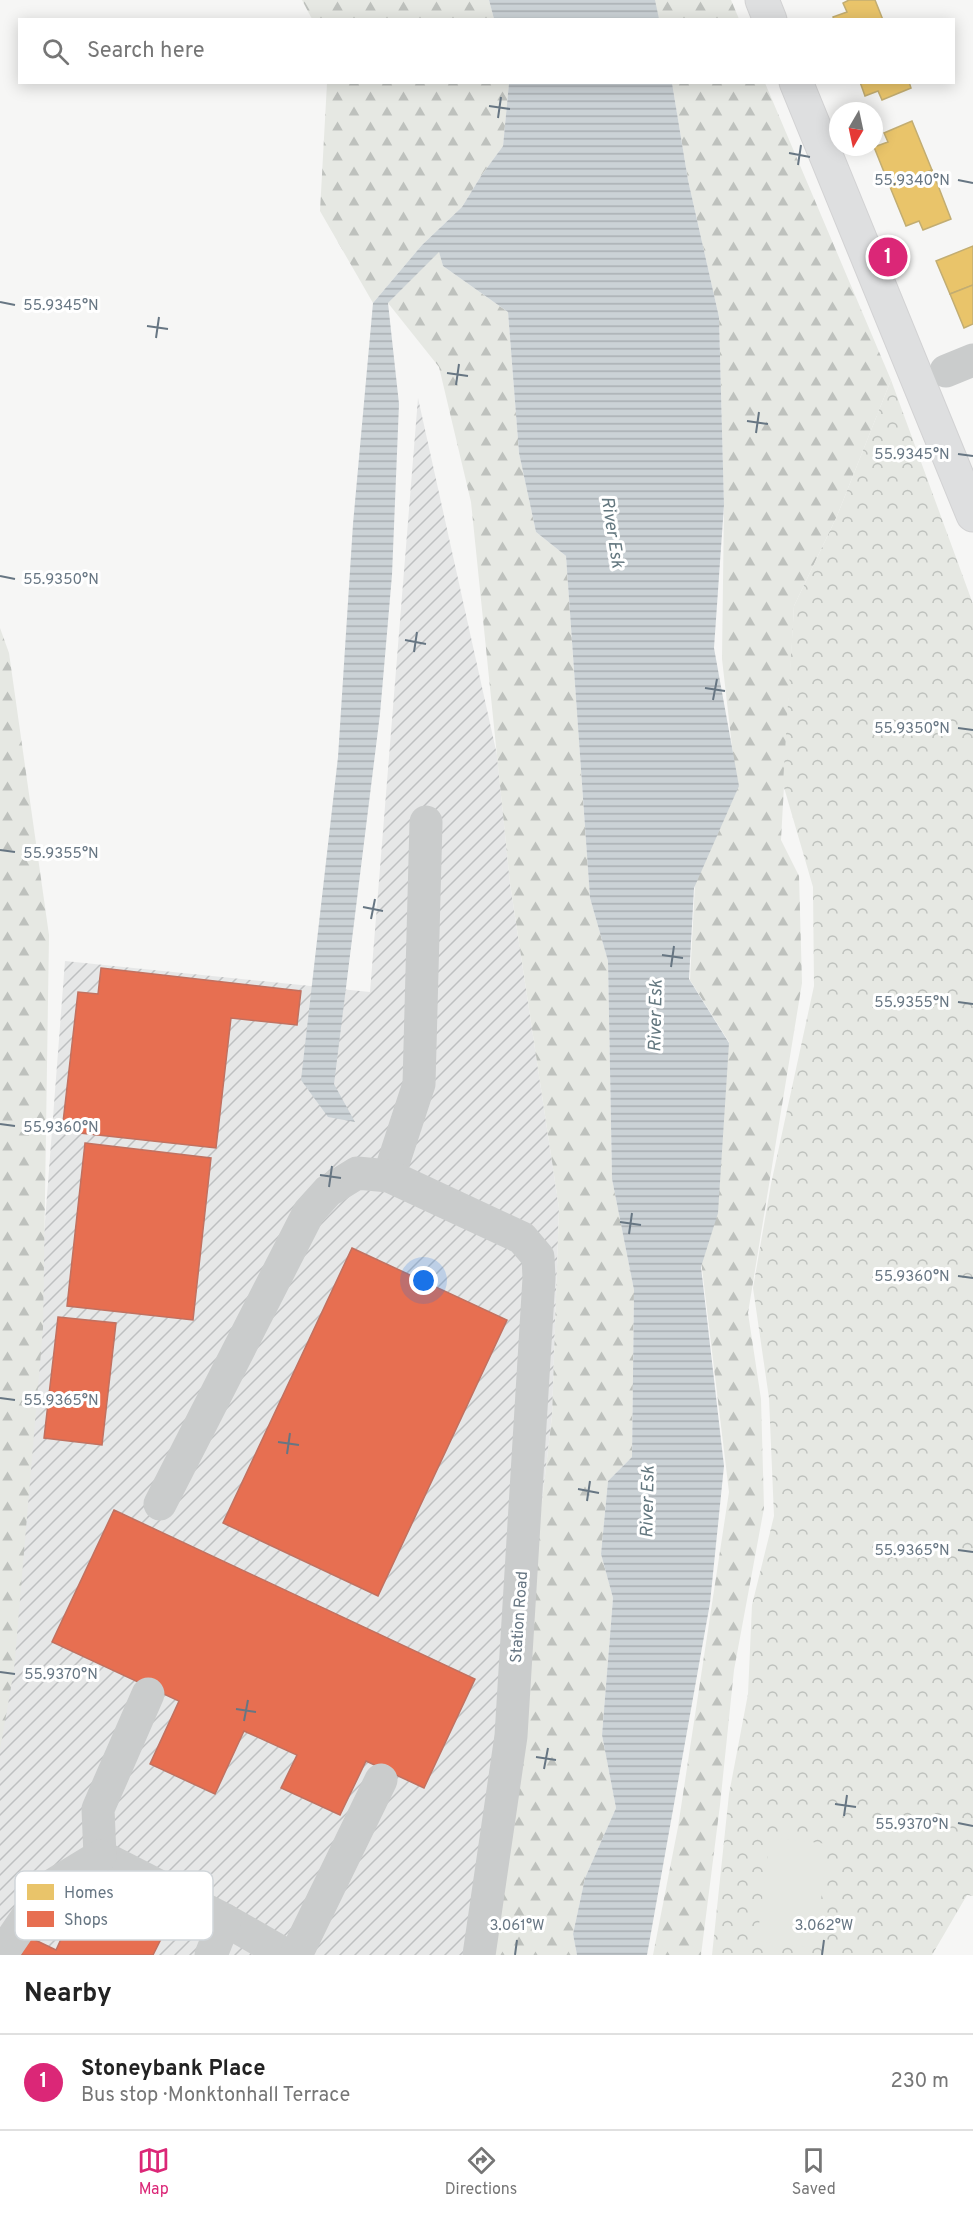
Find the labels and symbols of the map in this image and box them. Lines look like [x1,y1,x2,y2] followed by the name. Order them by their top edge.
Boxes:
[829,102,883,156] north arrow
[874,172,950,191] text: 55.9340°N
[868,234,908,280] pin: 1
[23,297,99,316] text: 55.9345°N
[874,446,950,465] text: 55.9345°N
[594,495,629,571] water label: River Esk
[23,571,99,590] text: 55.9350°N
[874,720,950,739] text: 55.9350°N
[23,845,99,864] text: 55.9355°N
[644,979,669,1052] water label: River Esk
[874,994,950,1013] text: 55.9355°N
[23,1119,99,1138] text: 55.9360°N
[409,1266,438,1295] your location
[874,1268,950,1287] text: 55.9360°N
[23,1392,99,1411] text: 55.9365°N
[636,1465,661,1538] water label: River Esk
[874,1542,950,1561] text: 55.9365°N
[507,1571,533,1664] street label: Station Road
[24,1666,98,1685] text: 55.9370°N
[875,1816,949,1835] text: 55.9370°N
[15,1871,213,1940] legend
[64,1884,114,1904] text: Homes
[64,1911,108,1931] text: Shops
[489,1917,545,1936] text: 3.061°W
[795,1917,853,1936] text: 3.062°W

